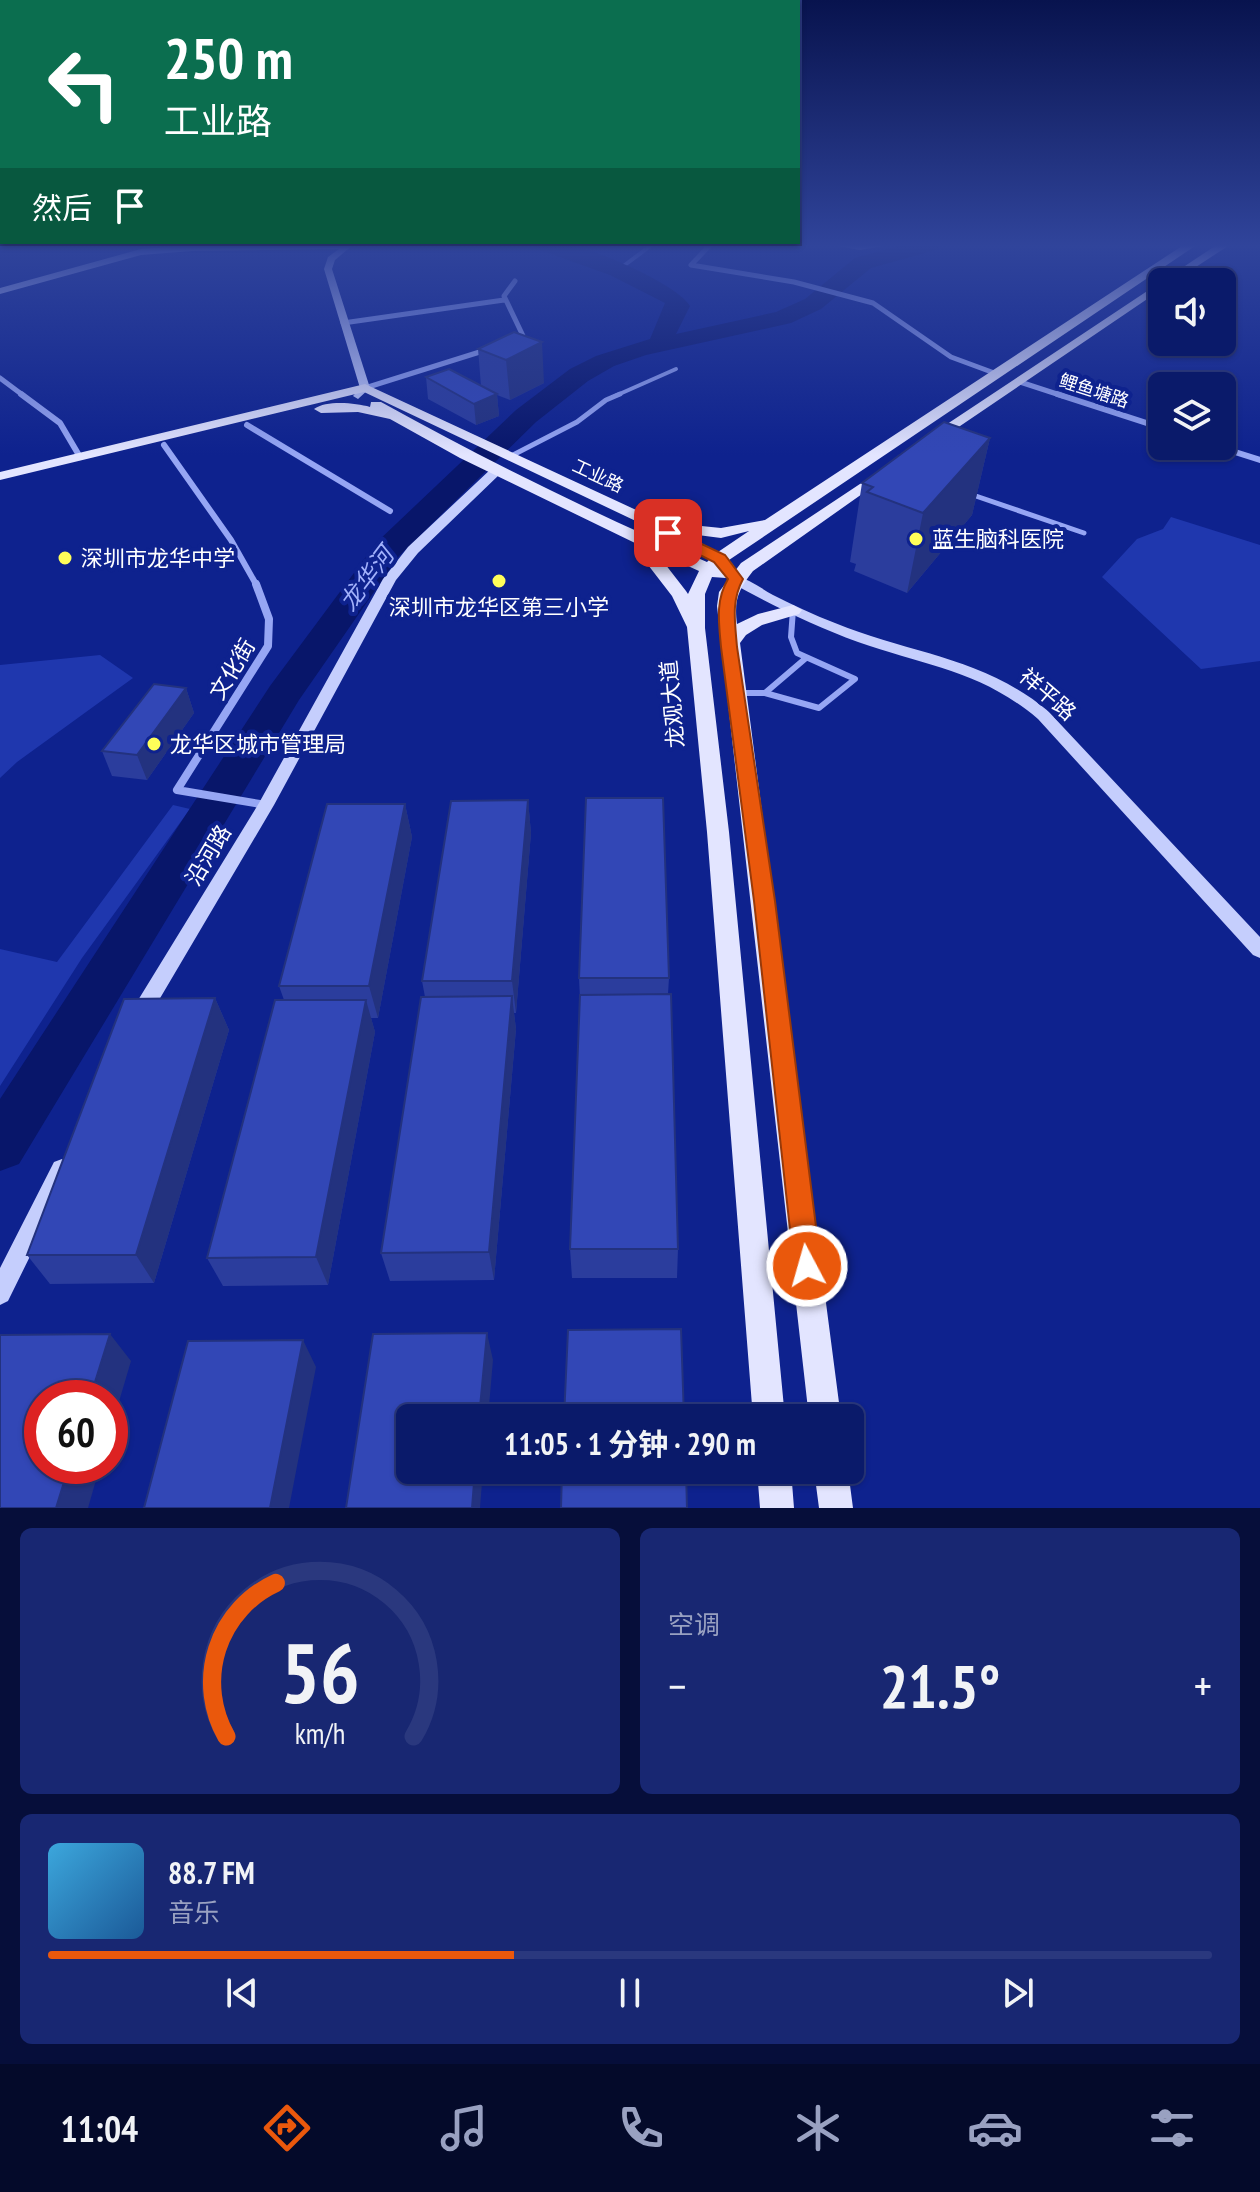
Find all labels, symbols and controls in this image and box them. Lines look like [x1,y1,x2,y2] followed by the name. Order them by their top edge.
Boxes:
[164,22,293,94] text: 250 m
[32,32,136,136] icon: left
[164,97,272,144] text: 工业路
[108,184,152,228] icon: arrive
[32,188,92,227] text: 然后
[1148,268,1236,460] map controls
[1148,268,1236,356] button: sound
[1056,368,1132,413] street label: 鲤鱼塘路
[1148,372,1236,460] button: layers
[569,454,628,497] street label: 工业路
[634,499,702,567] pin
[646,511,690,555] icon: arrive
[932,525,1064,553] place label: 蓝生脑科医院
[907,530,925,548] marker: 蓝生脑科医院
[333,537,403,617] water label: 龙华河
[81,544,235,572] place label: 深圳市龙华中学
[56,549,74,567] marker: 深圳市龙华中学
[490,572,508,590] marker: 深圳市龙华区第三小学
[389,593,609,621] place label: 深圳市龙华区第三小学
[203,633,261,705] street label: 文化街
[654,659,690,749] street label: 龙观大道
[1014,662,1082,726] street label: 祥平路
[170,730,346,758] place label: 龙华区城市管理局
[145,735,163,753] marker: 龙华区城市管理局
[179,819,237,891] street label: 沿河路
[765,1224,849,1308] position arrow
[24,1380,128,1484] speed limit sign: 60
[504,1424,756,1463] text: 11:05 · 1 分钟 · 290 m
[668,1608,720,1641] text: 空调
[280,1618,360,1726] text: 56
[880,1647,1000,1725] text: 21.5°
[668,1657,686,1714] text: −
[1194,1657,1212,1714] text: +
[295,1715,345,1752] text: km/h
[168,1853,255,1892] text: 88.7 FM
[168,1896,220,1929] text: 音乐
[220,1971,264,2015] icon: previous
[608,1971,652,2015] icon: pause
[996,1971,1040,2015] icon: next
[259,2100,315,2156] icon: directions
[436,2100,492,2156] icon: music
[613,2100,669,2156] icon: phone
[790,2100,846,2156] icon: climate
[967,2100,1023,2156] icon: car
[1144,2100,1200,2156] icon: filters
[60,2105,138,2152] text: 11:04

